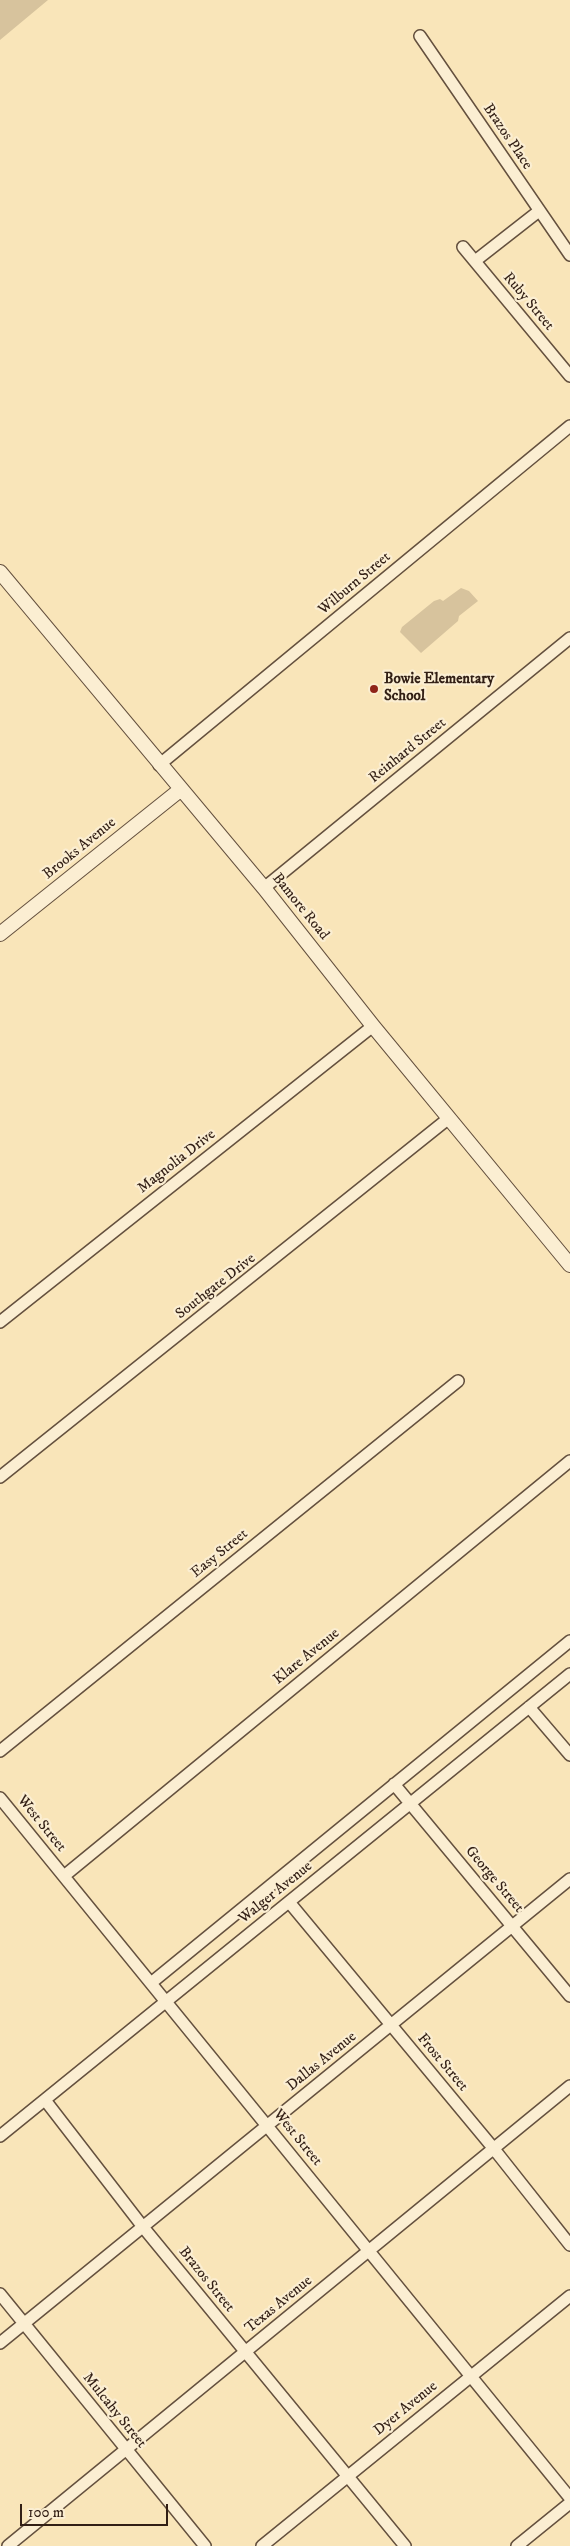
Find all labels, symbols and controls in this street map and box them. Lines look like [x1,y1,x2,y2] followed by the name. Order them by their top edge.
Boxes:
[478,101,536,173] street label: Brazos Place
[499,269,557,335] street label: Ruby Street
[315,549,395,619] street label: Wilburn Street
[384,671,494,706] place label: Bowie Elementary School
[368,683,380,695] marker: Bowie Elementary School
[366,715,450,787] street label: Reinhard Street
[40,814,120,884] street label: Brooks Avenue
[268,870,332,944] street label: Bamore Road
[135,1126,219,1198] street label: Magnolia Drive
[172,1250,260,1324] street label: Southgate Drive
[188,1526,252,1582] street label: Easy Street
[270,1625,344,1689] street label: Klare Avenue
[13,1792,69,1856] street label: West Street
[461,1843,527,1917] street label: George Street
[236,1858,316,1928] street label: Walger Avenue
[284,2028,360,2096] street label: Dallas Avenue
[413,2030,471,2096] street label: Frost Street
[269,2106,325,2170] street label: West Street
[174,2244,238,2316] street label: Brazos Street
[242,2272,316,2338] street label: Texas Avenue
[78,2370,150,2452] street label: Mulcahy Street
[371,2378,441,2440] street label: Dyer Avenue
[22,2494,170,2526] scale bar
[28,2503,64,2522] text: 100 m

